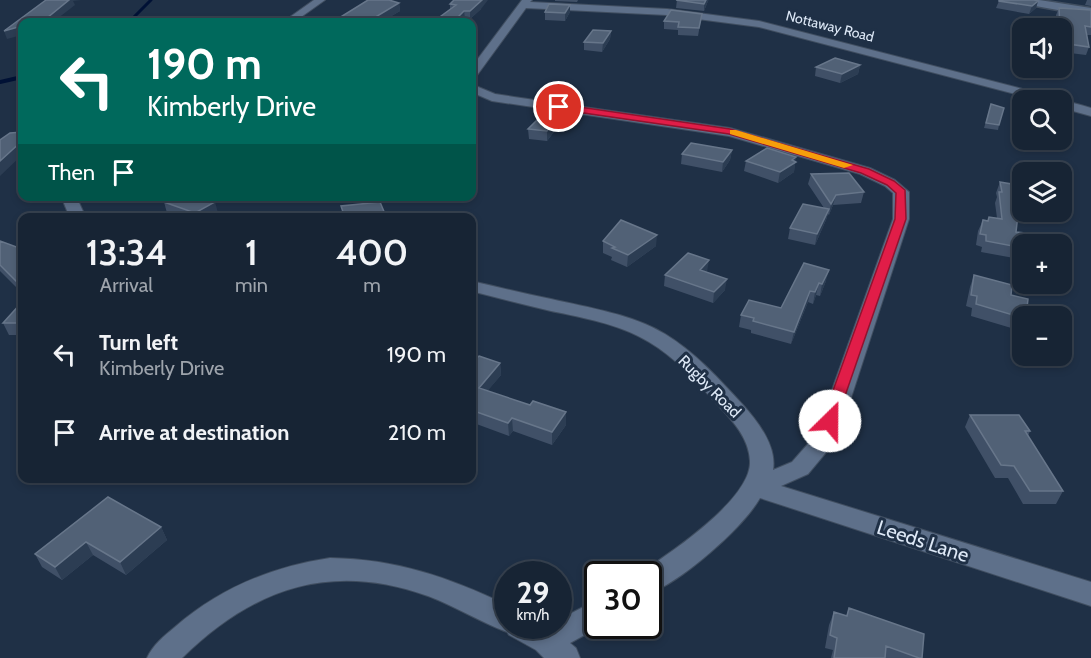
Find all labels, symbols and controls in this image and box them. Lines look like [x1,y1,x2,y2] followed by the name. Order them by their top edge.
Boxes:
[784,6,876,46] street label: Nottaway Road
[1012,18,1072,366] map controls
[1012,18,1072,78] button: sound
[147,38,262,90] text: 190 m
[48,42,126,120] icon: left
[533,81,584,132] pin
[147,90,316,123] text: Kimberly Drive
[542,90,575,123] icon: arrive
[1012,90,1072,150] button: search
[107,156,140,189] icon: arrive
[48,159,95,186] text: Then
[1012,162,1072,222] button: layers
[86,230,167,274] text: 13:34
[245,230,258,274] text: 1
[336,230,408,274] text: 400
[1012,234,1072,294] button: +
[100,273,153,297] text: Arrival
[235,273,268,297] text: min
[363,273,381,297] text: m
[1012,306,1072,366] button: −
[99,329,178,356] text: Turn left
[48,338,81,371] icon: left
[387,341,446,368] text: 190 m
[674,351,745,422] street label: Rugby Road
[99,356,224,380] text: Kimberly Drive
[798,389,862,453] position arrow
[48,416,81,449] icon: arrive
[99,419,289,446] text: Arrive at destination
[388,419,446,446] text: 210 m
[874,515,972,567] street label: Leeds Lane
[584,561,662,639] speed limit sign: 30
[517,574,549,611] text: 29
[517,606,549,624] text: km/h

